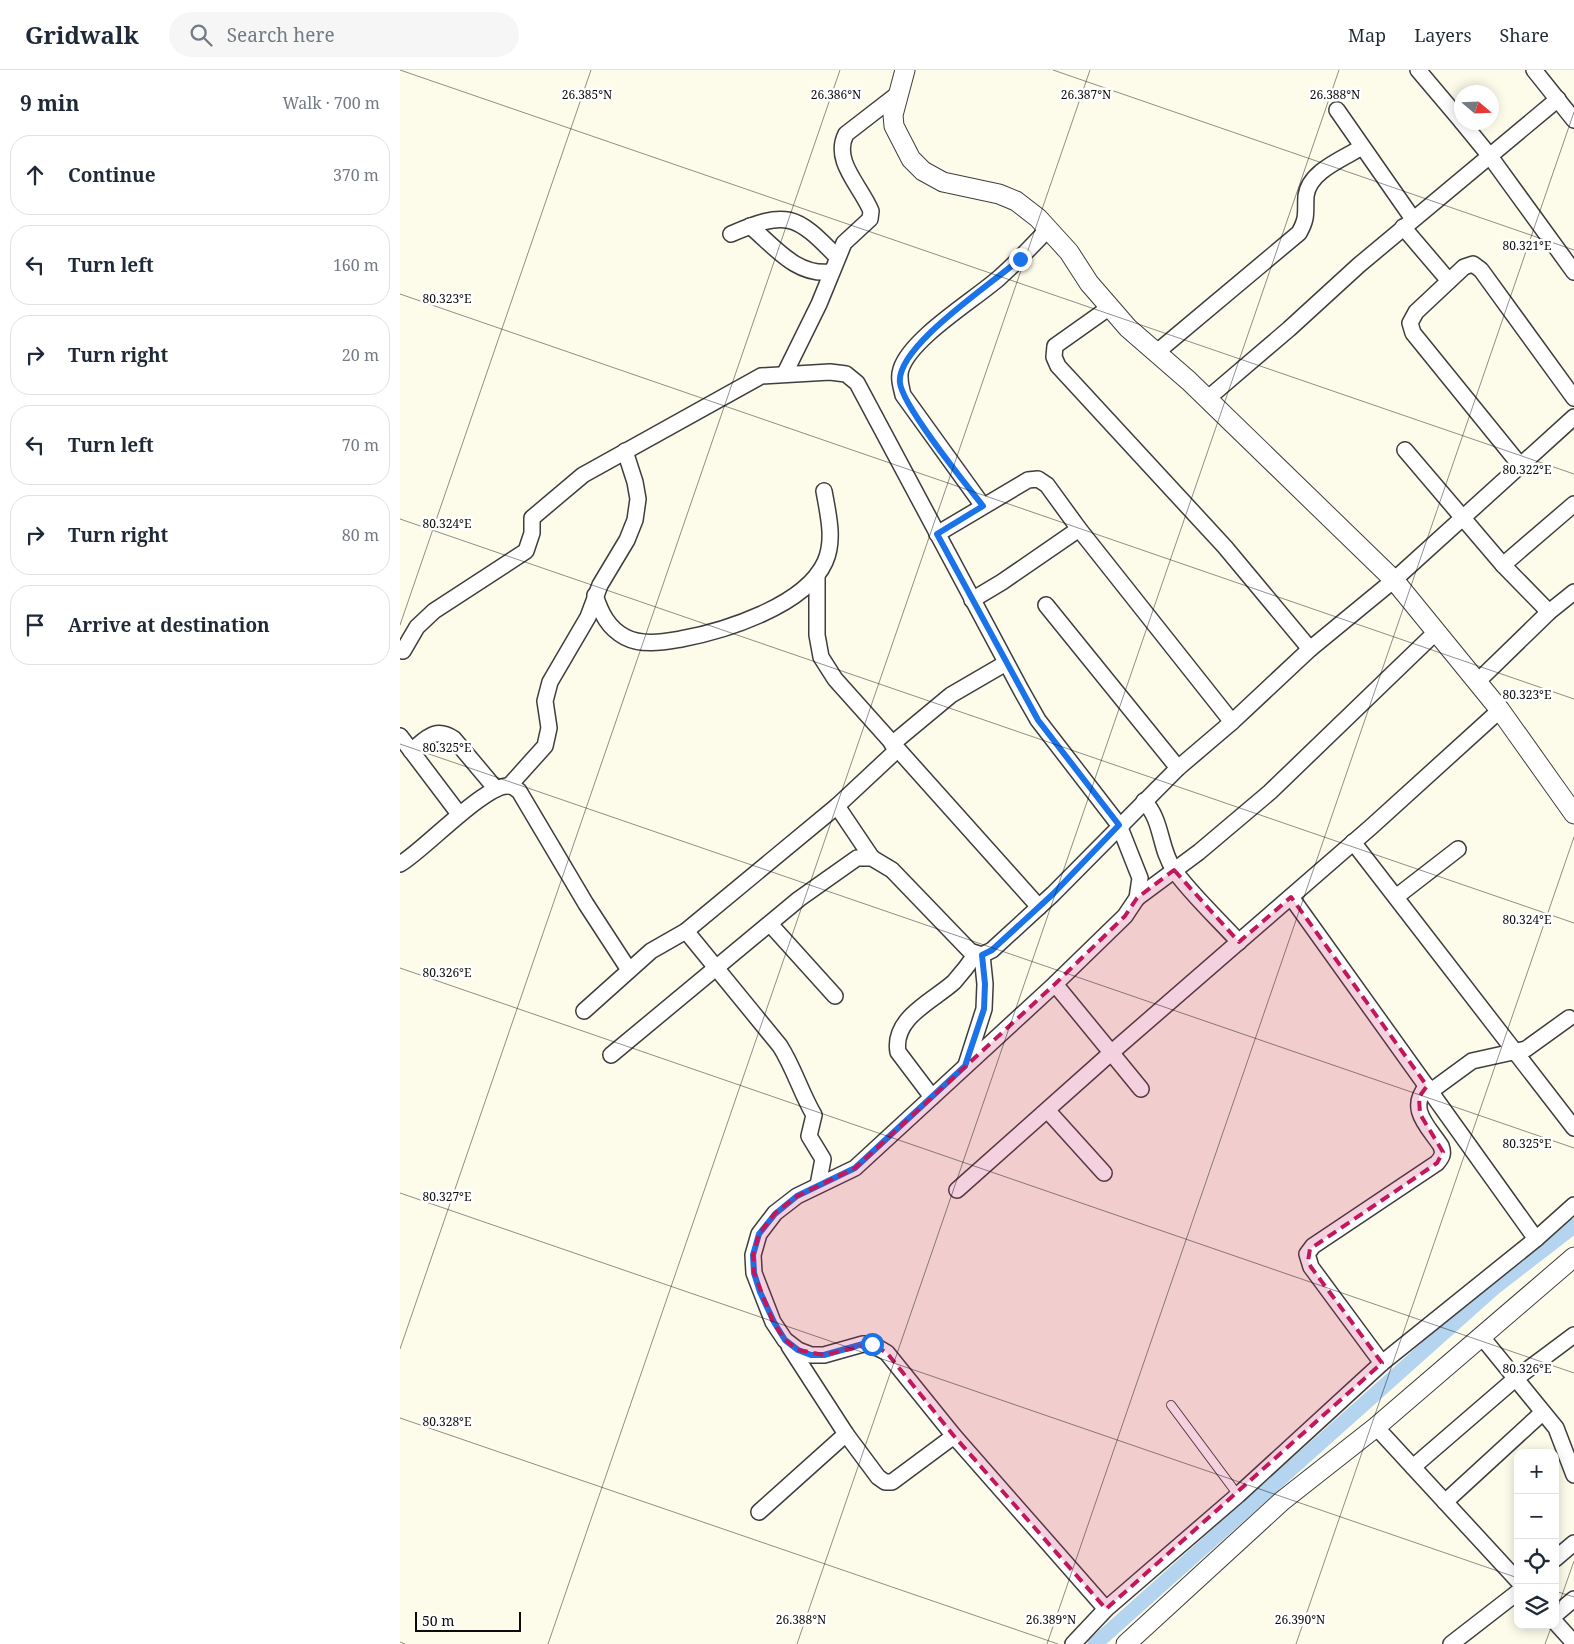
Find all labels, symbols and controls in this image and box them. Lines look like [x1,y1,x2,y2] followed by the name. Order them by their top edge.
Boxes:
[169,12,519,57] search box
[25,18,139,51] text: Gridwalk
[187,21,215,49] icon: search
[227,22,335,48] text: Search here
[1348,23,1386,47] text: Map
[1414,23,1472,47] text: Layers
[1500,23,1549,47] text: Share
[1454,85,1499,130] north arrow
[562,86,612,103] text: 26.385°N
[811,86,861,103] text: 26.386°N
[1061,86,1111,103] text: 26.387°N
[1310,86,1360,103] text: 26.388°N
[20,89,79,117] text: 9 min
[283,92,380,114] text: Walk · 700 m
[21,161,49,189] icon: ahead
[68,162,156,188] text: Continue
[333,164,379,186] text: 370 m
[1503,237,1551,254] text: 80.321°E
[1009,248,1032,271] route end
[21,251,49,279] icon: left
[68,252,154,278] text: Turn left
[333,254,379,276] text: 160 m
[423,290,471,307] text: 80.323°E
[21,341,49,369] icon: right
[68,342,168,368] text: Turn right
[342,344,379,366] text: 20 m
[21,431,49,459] icon: left
[68,432,154,458] text: Turn left
[342,434,379,456] text: 70 m
[1503,461,1551,478] text: 80.322°E
[423,515,471,532] text: 80.324°E
[21,521,49,549] icon: right
[68,522,168,548] text: Turn right
[342,524,379,546] text: 80 m
[21,611,49,639] icon: arrive
[68,612,270,638] text: Arrive at destination
[1503,686,1551,703] text: 80.323°E
[423,739,471,756] text: 80.325°E
[1503,911,1551,928] text: 80.324°E
[423,964,471,981] text: 80.326°E
[1503,1135,1551,1152] text: 80.325°E
[423,1188,471,1205] text: 80.327°E
[861,1333,884,1356] route start
[1503,1360,1551,1377] text: 80.326°E
[423,1413,471,1430] text: 80.328°E
[1514,1449,1559,1629] map controls
[1514,1449,1559,1494] button: +
[1514,1494,1559,1539] button: −
[1514,1539,1559,1584] button: locate
[1514,1584,1559,1629] button: layers
[415,1609,521,1632] scale bar
[422,1611,455,1630] text: 50 m
[776,1611,826,1628] text: 26.388°N
[1026,1611,1076,1628] text: 26.389°N
[1275,1611,1325,1628] text: 26.390°N

